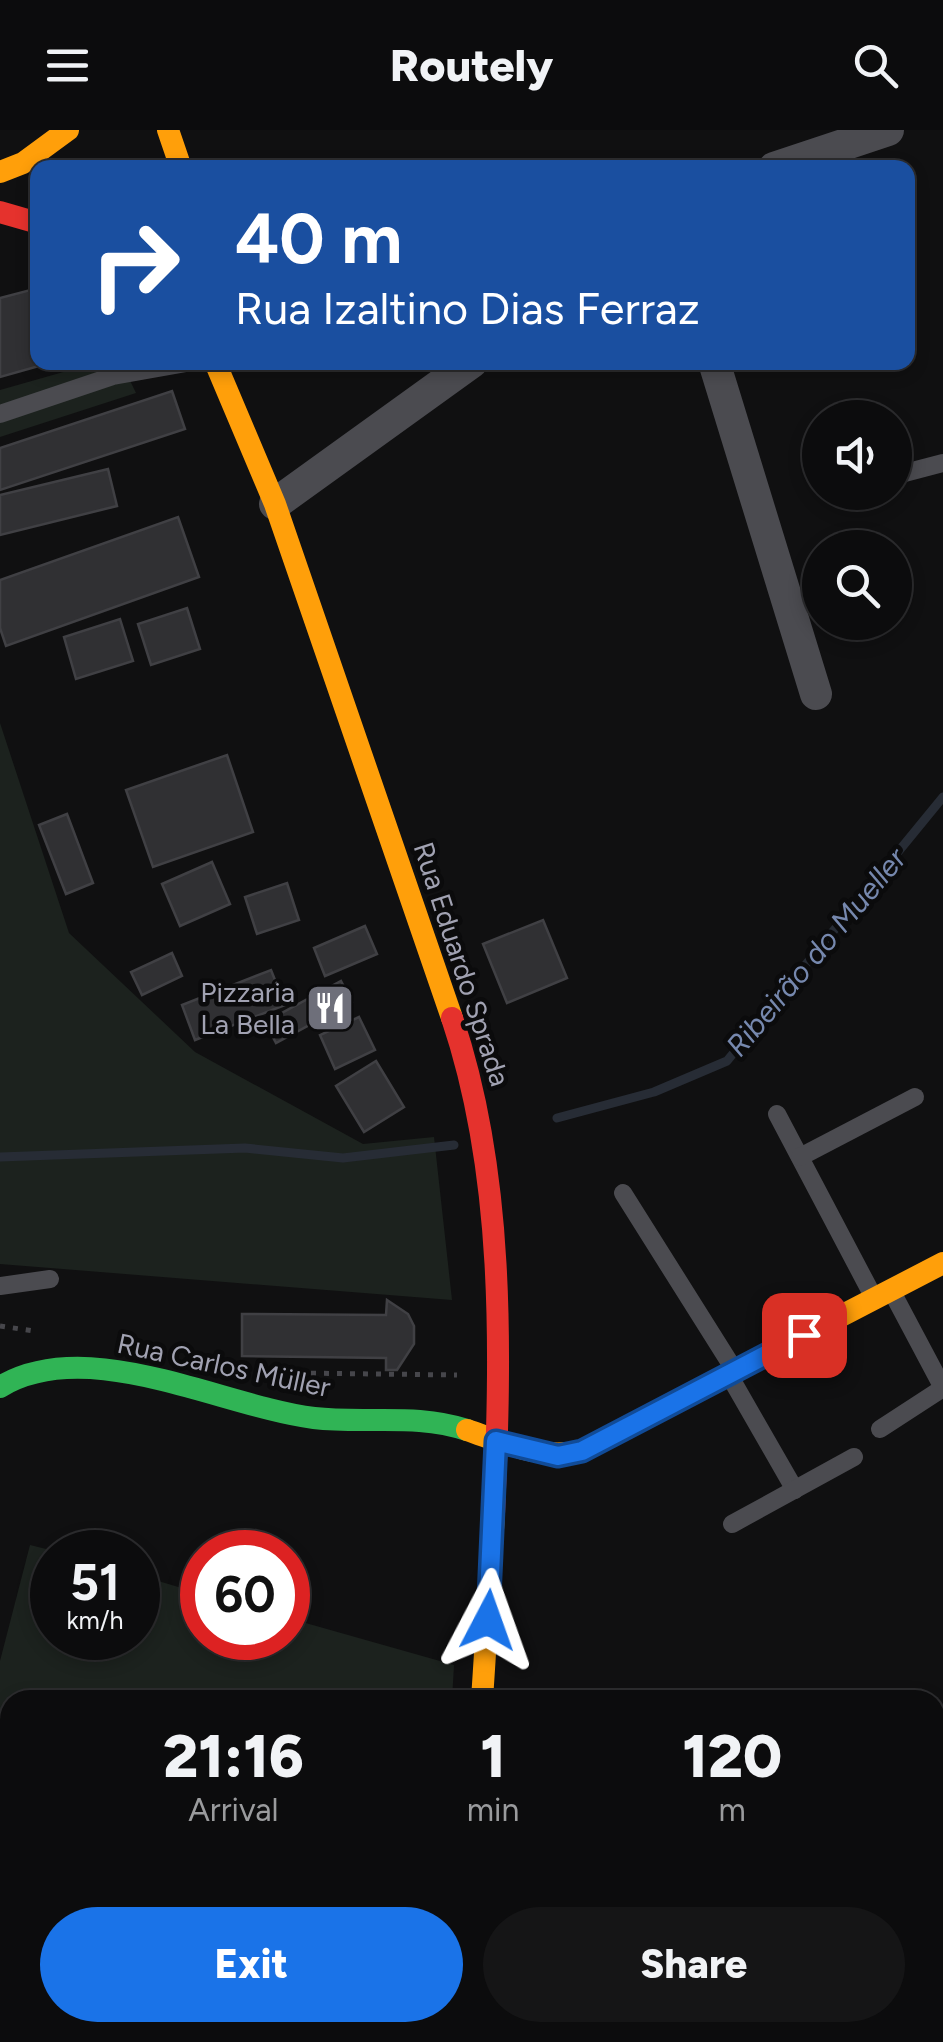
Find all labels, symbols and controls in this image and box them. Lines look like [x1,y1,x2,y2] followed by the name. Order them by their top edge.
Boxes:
[40,38,95,93] icon: menu
[390,38,553,92] text: Routely
[848,38,903,93] icon: search
[235,196,402,281] text: 40 m
[70,200,200,330] icon: right
[235,281,700,335] text: Rua Izaltino Dias Ferraz
[802,400,912,640] map controls
[802,400,912,510] button: sound
[802,530,912,640] button: search
[407,838,517,1090] street label: Rua Eduardo Sprada
[718,839,915,1064] water label: Ribeirão do Mueller
[200,975,295,1041] place label: Pizzaria La Bella
[304,982,356,1034] restaurant icon: Pizzaria La Bella
[762,1293,847,1378] pin
[777,1308,832,1363] icon: arrive
[114,1326,334,1404] street label: Rua Carlos Müller
[180,1530,310,1660] speed limit sign: 60
[70,1552,120,1613] text: 51
[436,1568,540,1672] position arrow
[66,1605,124,1635] text: km/h
[163,1720,304,1792] text: 21:16
[480,1720,506,1792] text: 1
[682,1720,782,1792] text: 120
[188,1791,279,1829] text: Arrival
[467,1791,519,1829] text: min
[719,1791,746,1829] text: m
[40,1907,463,2022] button: Exit
[483,1907,905,2022] button: Share

